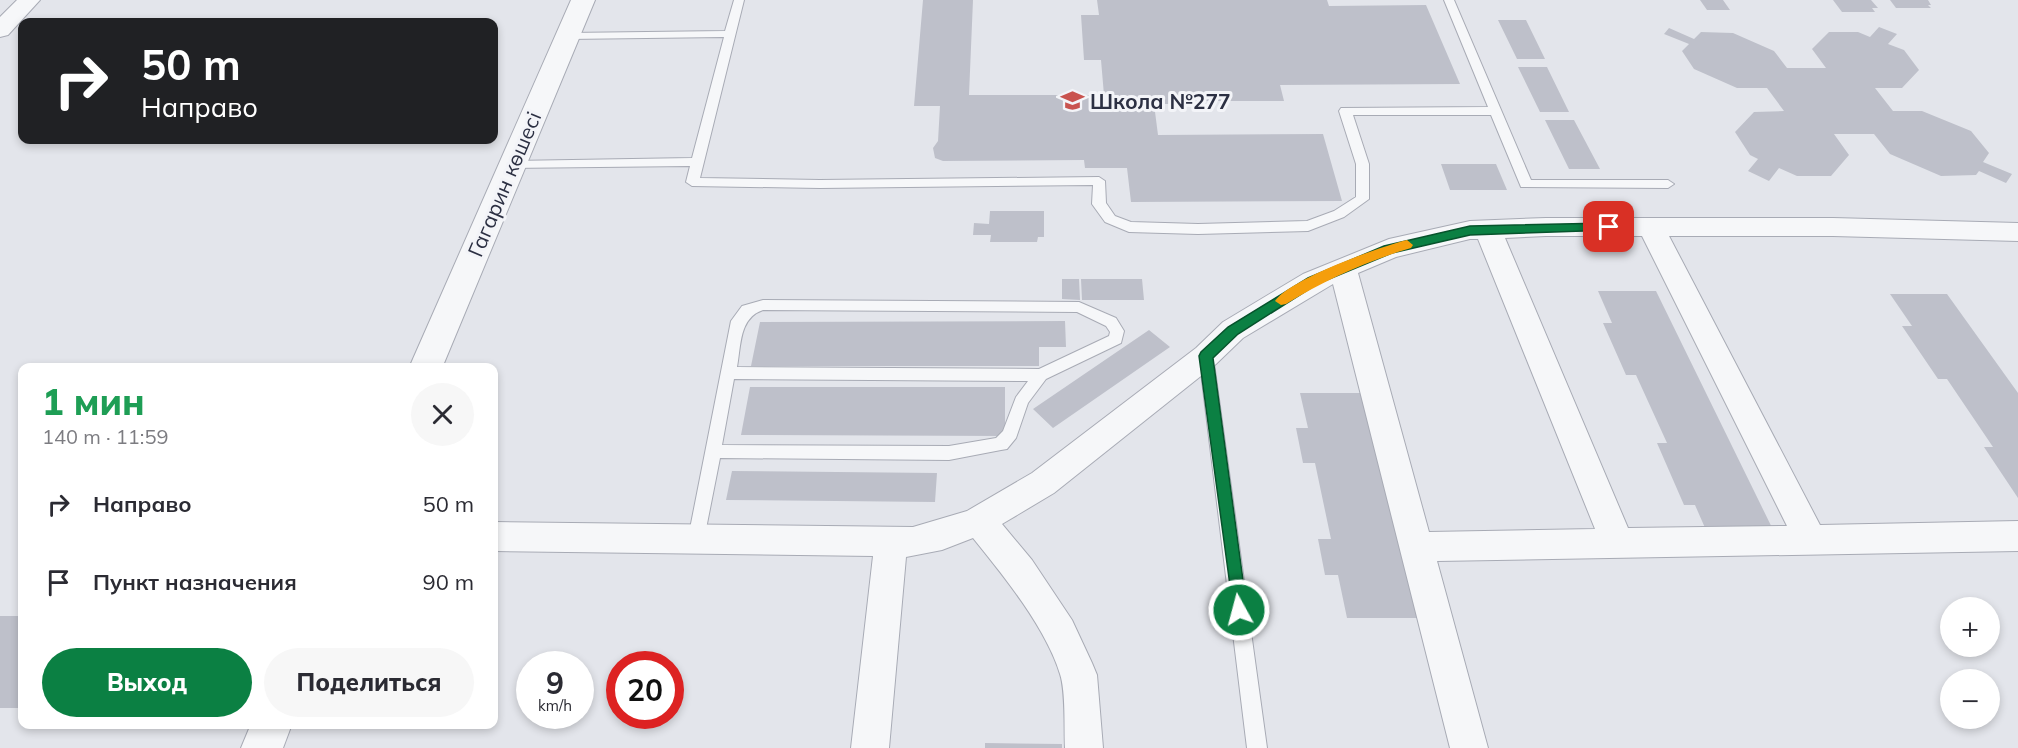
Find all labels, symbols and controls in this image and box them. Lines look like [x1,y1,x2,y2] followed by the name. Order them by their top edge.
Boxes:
[141,38,241,91] text: 50 m
[42,42,120,120] icon: right
[1059,88,1085,114] school or university icon: Школа №277
[1090,88,1231,114] place label: Школа №277
[141,90,258,124] text: Направо
[462,107,546,261] street label: Гагарин көшесі
[1583,201,1634,252] pin
[1592,210,1625,243] icon: arrive
[42,379,145,424] text: 1 мин
[411,383,474,446] button: close
[42,424,168,449] text: 140 m · 11:59
[42,488,75,521] icon: right
[93,490,191,518] text: Направо
[423,490,474,518] text: 50 m
[42,566,75,599] icon: arrive
[93,568,297,596] text: Пункт назначения
[423,568,474,596] text: 90 m
[1207,578,1271,642] position arrow
[1940,597,2000,729] map controls
[1940,597,2000,657] button: +
[42,648,252,717] button: Выход
[264,648,474,717] button: Поделиться
[606,651,684,729] speed limit sign: 20
[546,664,564,702] text: 9
[1940,669,2000,729] button: −
[538,696,572,715] text: km/h

